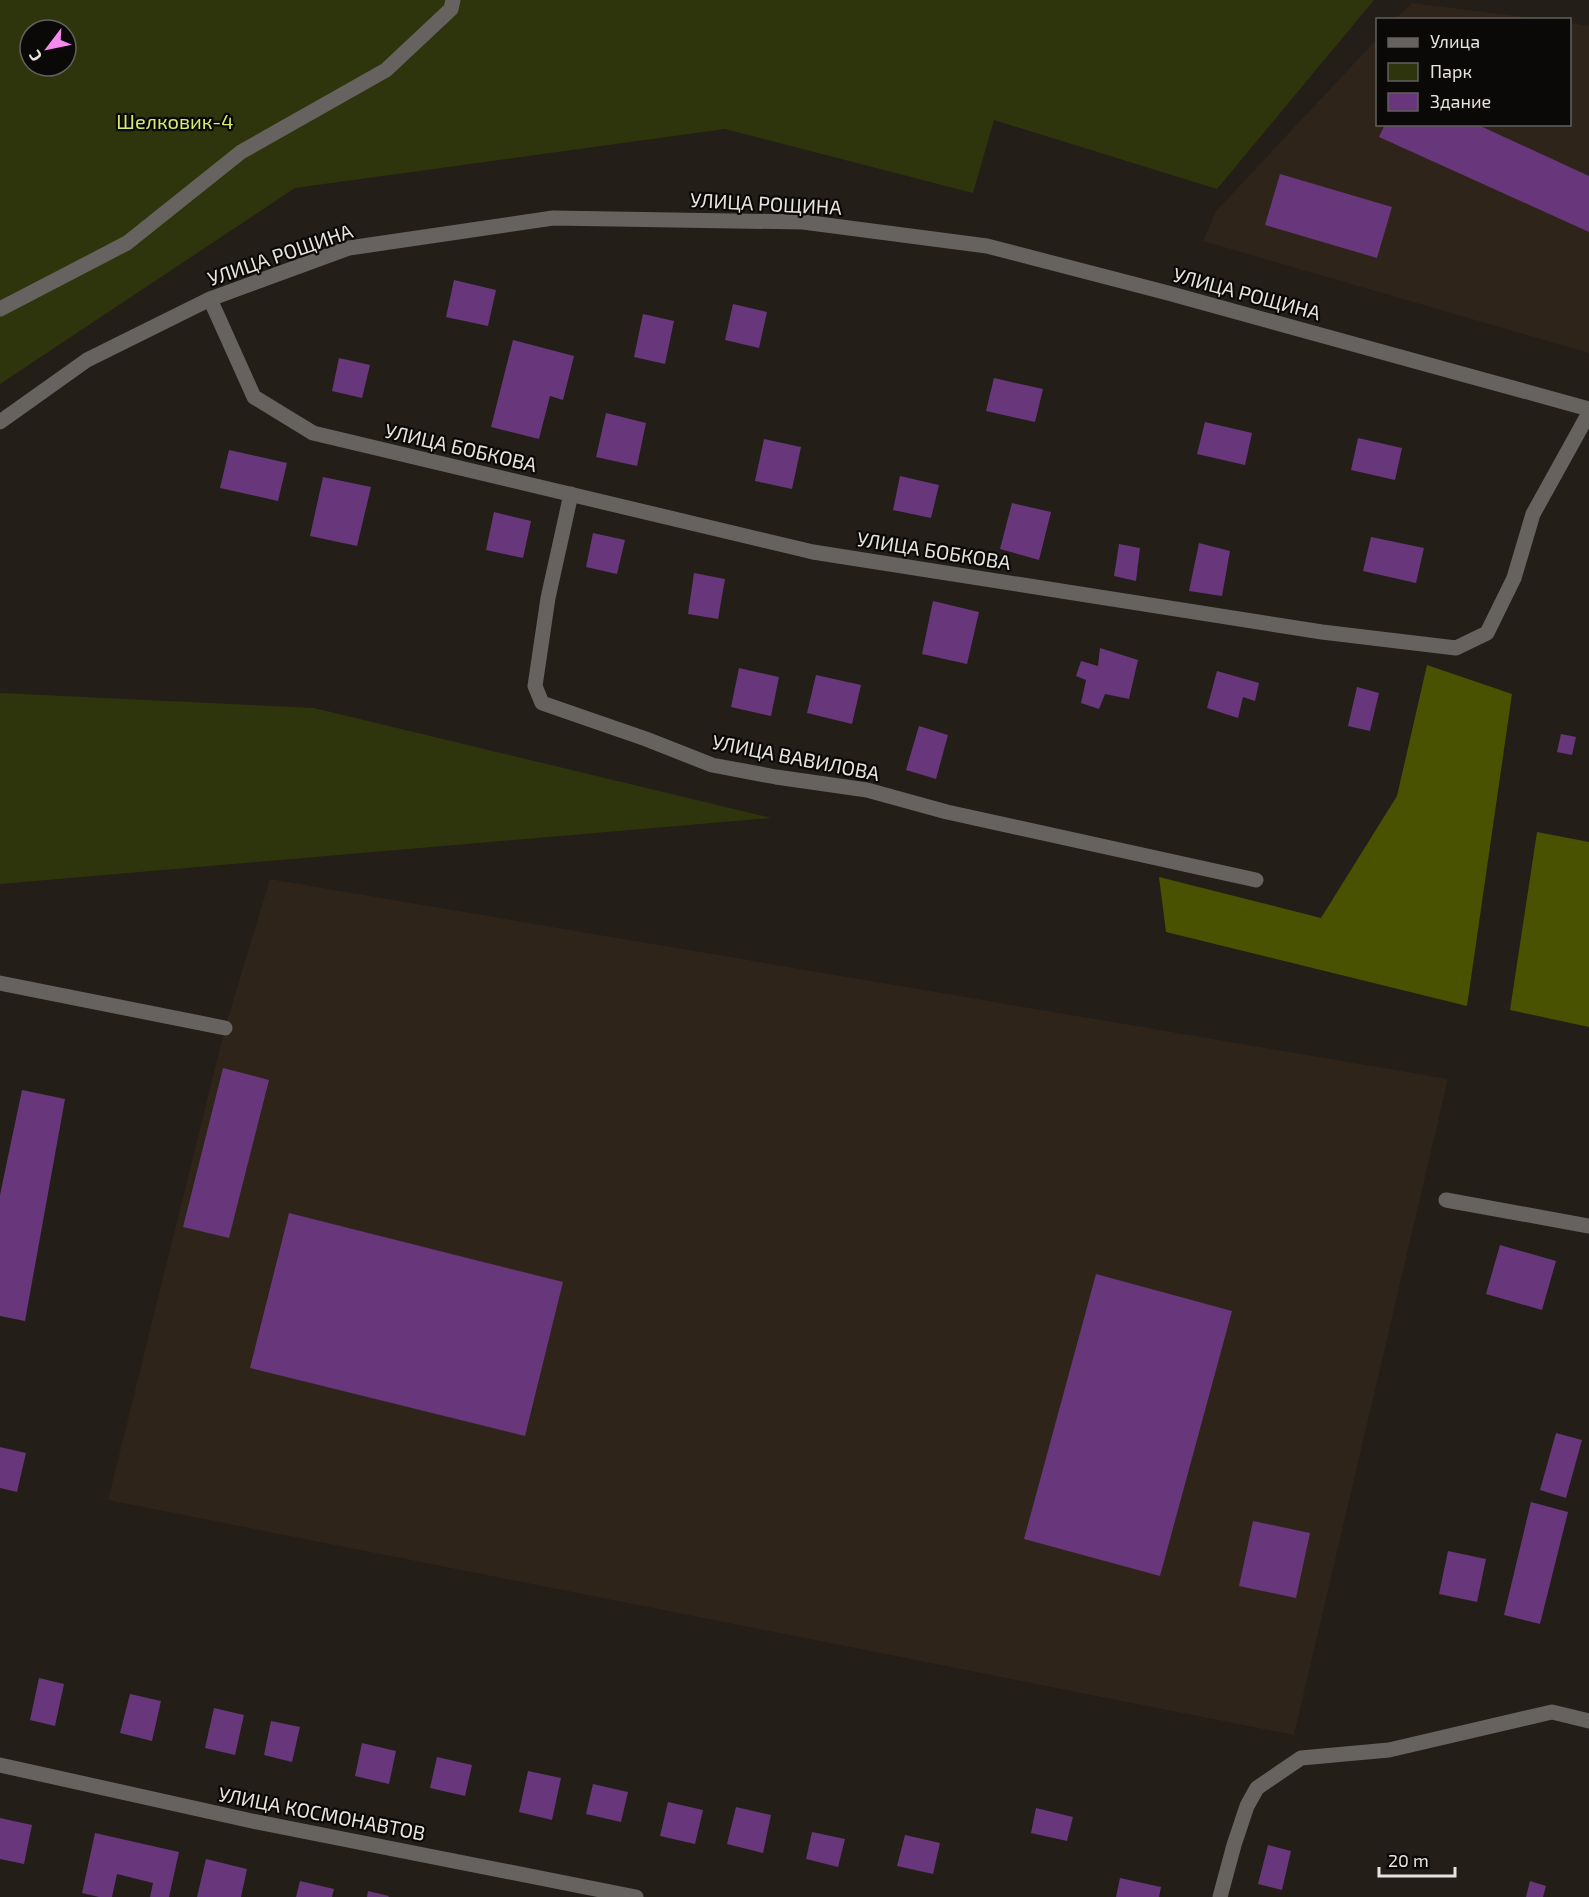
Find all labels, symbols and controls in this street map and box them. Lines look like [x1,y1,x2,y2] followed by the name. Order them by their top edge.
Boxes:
[18,18,78,78] north arrow
[1376,18,1571,126] legend
[1430,30,1480,52] text: Улица
[24,47,45,65] text: С
[1430,60,1472,82] text: Парк
[1430,90,1491,112] text: Здание
[116,109,234,133] park label: Шелковик-4
[690,187,843,219] street label: УЛИЦА РОЩИНА
[204,218,356,290] street label: УЛИЦА РОЩИНА
[1171,262,1324,324] street label: УЛИЦА РОЩИНА
[383,418,540,476] street label: УЛИЦА БОБКОВА
[855,526,1013,574] street label: УЛИЦА БОБКОВА
[710,729,882,785] street label: УЛИЦА ВАВИЛОВА
[216,1781,428,1845] street label: УЛИЦА КОСМОНАВТОВ
[1379,1840,1456,1878] scale bar
[1388,1849,1429,1871] text: 20 m

